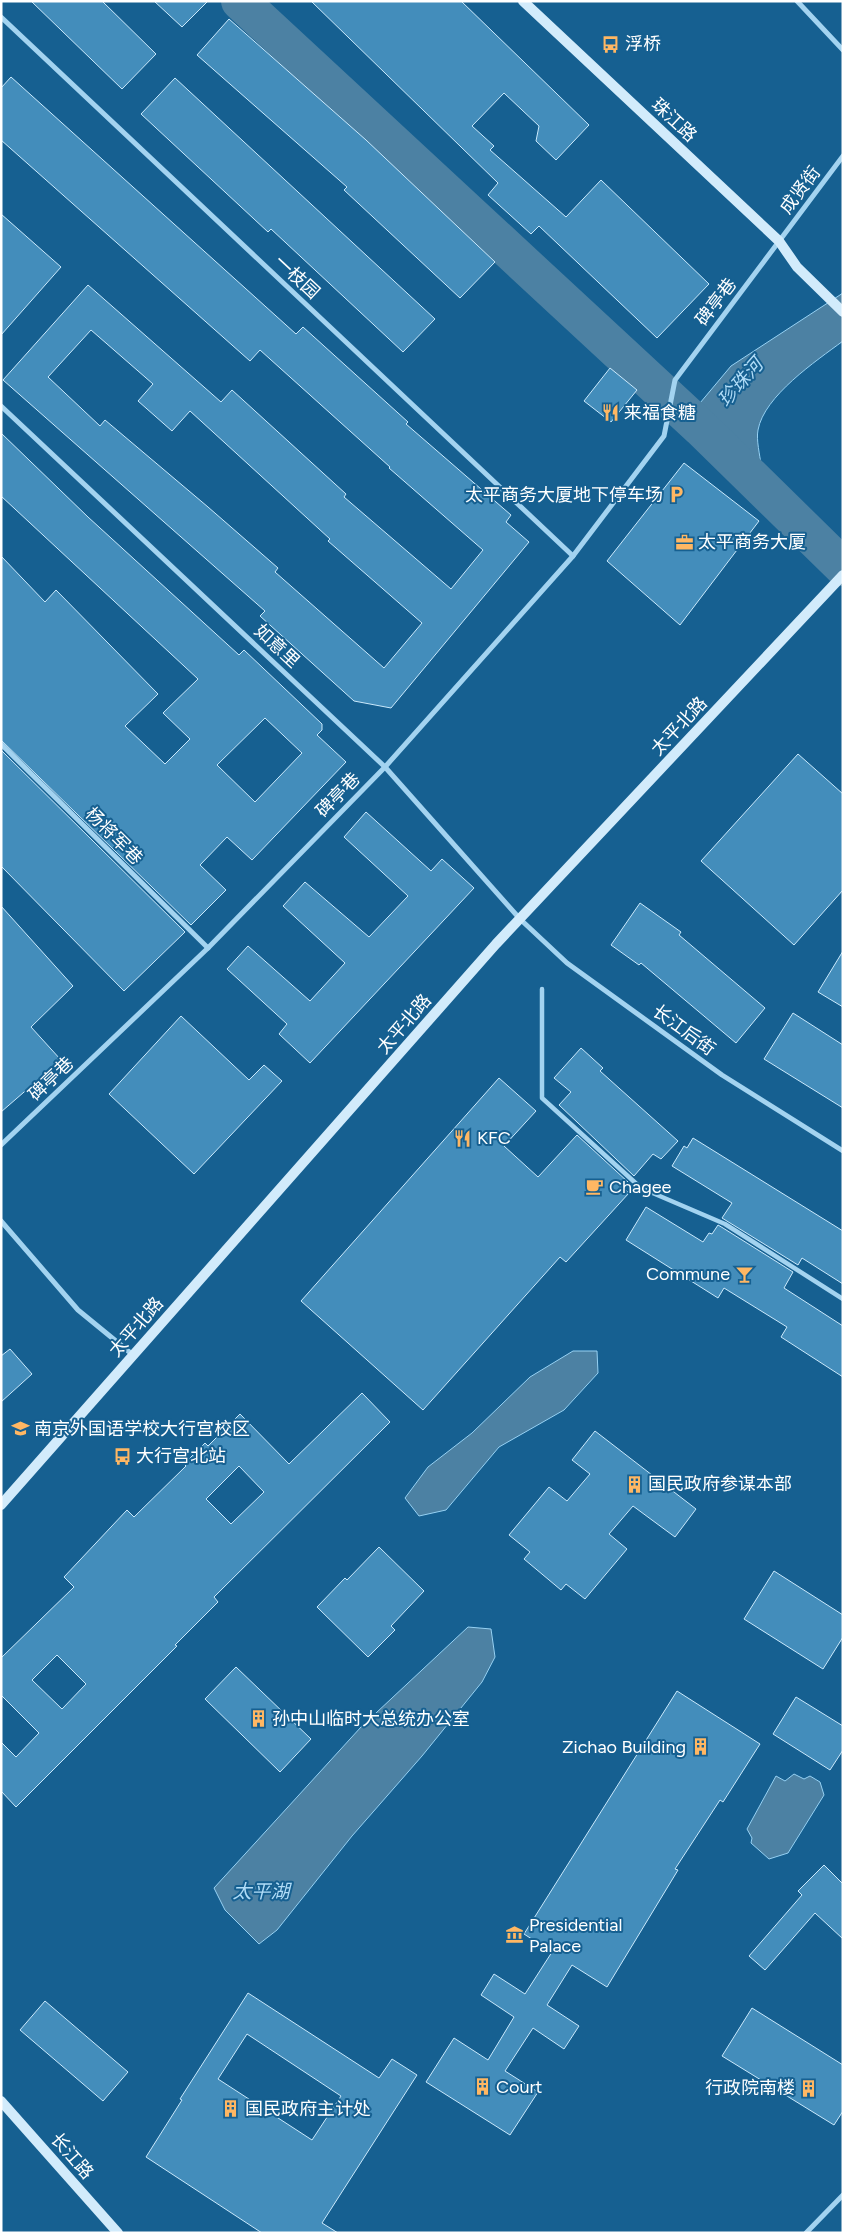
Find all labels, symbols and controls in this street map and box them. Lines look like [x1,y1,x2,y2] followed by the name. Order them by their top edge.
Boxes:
[625,33,661,55] place label: 浮桥
[601,34,621,54] bus stop icon: 浮桥
[647,94,701,146] street label: 珠江路
[775,162,825,218] street label: 成贤街
[270,251,324,303] street label: 一枝园
[691,274,741,330] street label: 碑亭巷
[713,350,770,411] water label: 珍珠河
[624,402,696,424] place label: 来福食糖
[600,403,620,423] restaurant icon: 来福食糖
[465,484,663,506] place label: 太平商务大厦地下停车场
[667,485,687,505] parking icon: 太平商务大厦地下停车场
[698,531,806,553] place label: 太平商务大厦
[674,532,694,552] office icon: 太平商务大厦
[250,620,304,672] street label: 如意里
[646,692,712,760] street label: 太平北路
[311,768,365,822] street label: 碑亭巷
[81,803,147,869] street label: 杨将军巷
[372,990,436,1058] street label: 太平北路
[648,1000,720,1060] street label: 长江后街
[24,1052,78,1106] street label: 碑亭巷
[477,1127,511,1149] place label: KFC
[453,1128,473,1148] restaurant icon: KFC
[609,1176,672,1198] place label: Chagee
[585,1177,605,1197] cafe icon: Chagee
[646,1263,730,1285] place label: Commune
[734,1264,754,1284] bar icon: Commune
[104,1293,168,1361] street label: 太平北路
[34,1418,250,1440] place label: 南京外国语学校大行宫校区
[10,1419,30,1439] school or university icon: 南京外国语学校大行宫校区
[136,1445,226,1467] place label: 大行宫北站
[112,1446,132,1466] bus stop icon: 大行宫北站
[648,1473,792,1495] place label: 国民政府参谋本部
[624,1474,644,1494] building icon: 国民政府参谋本部
[272,1708,470,1730] place label: 孙中山临时大总统办公室
[248,1709,268,1729] building icon: 孙中山临时大总统办公室
[562,1736,686,1758] place label: Zichao Building
[690,1737,710,1757] building icon: Zichao Building
[232,1880,292,1903] water label: 太平湖
[529,1914,622,1957] place label: Presidential Palace
[505,1925,525,1945] museum icon: Presidential Palace
[496,2076,543,2098] place label: Court
[472,2077,492,2097] building icon: Court
[705,2077,795,2099] place label: 行政院南楼
[799,2078,819,2098] building icon: 行政院南楼
[245,2098,371,2120] place label: 国民政府主计处
[221,2099,241,2119] building icon: 国民政府主计处
[46,2128,98,2184] street label: 长江路

